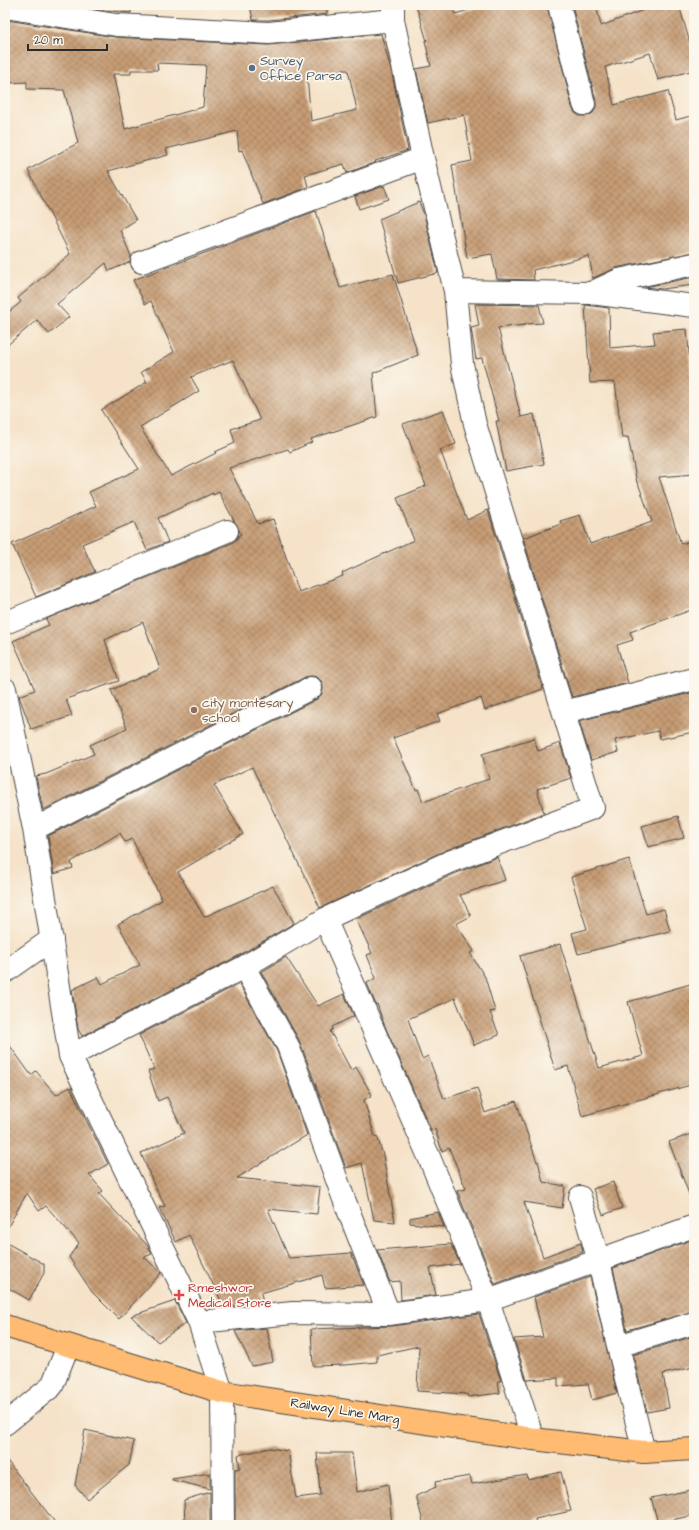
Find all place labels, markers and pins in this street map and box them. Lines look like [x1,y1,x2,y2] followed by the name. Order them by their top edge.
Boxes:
[260,52,342,85] place label: Survey Office Parsa
[247,63,257,73] marker: Survey Office Parsa
[202,694,293,727] place label: city montesary school
[189,705,199,715] marker: city montesary school
[188,1279,272,1312] place label: Rmeshwor Medical Store
[173,1289,185,1301] marker: Rmeshwor Medical Store

